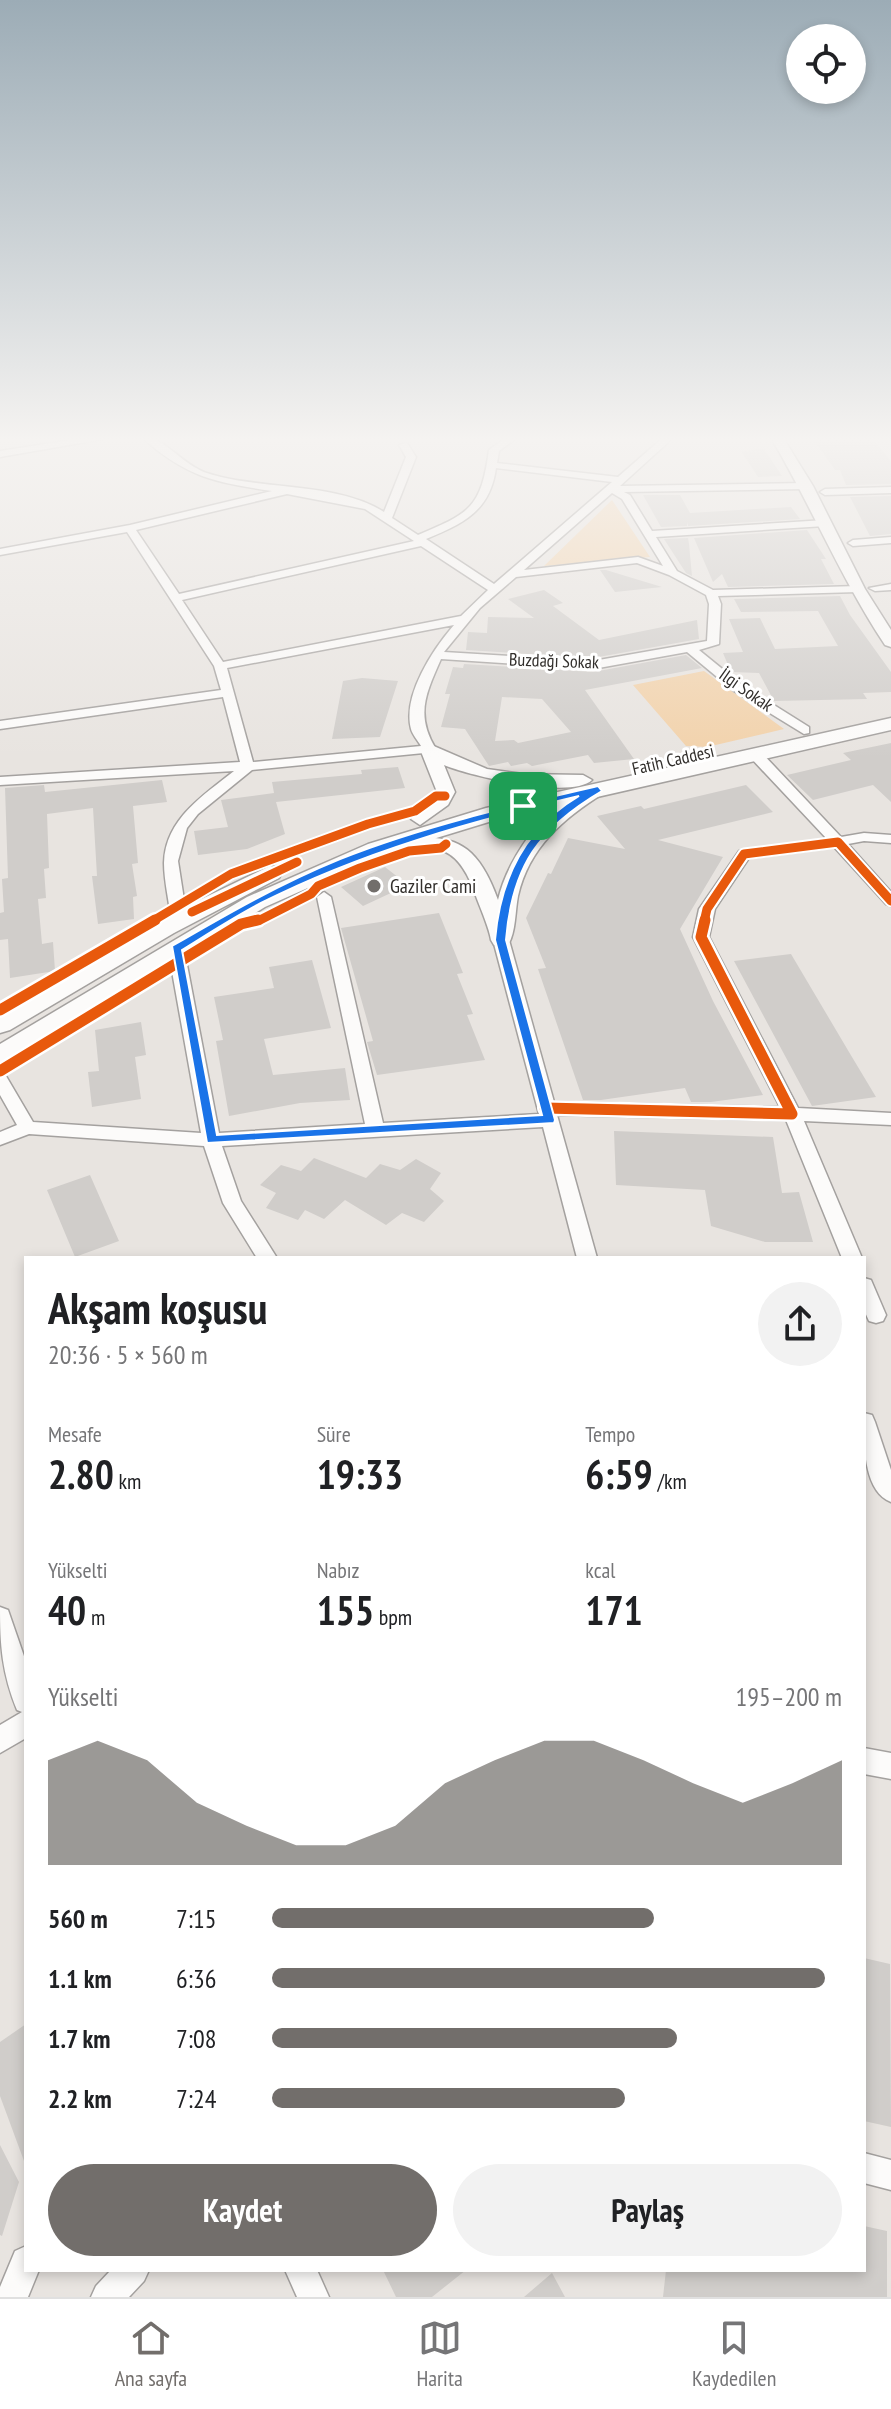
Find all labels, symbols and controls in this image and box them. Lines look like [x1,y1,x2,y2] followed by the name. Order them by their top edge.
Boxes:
[786,24,866,104] map controls
[786,24,866,104] button: locate
[509,647,599,674] street label: Buzdağı Sokak
[715,663,778,716] street label: İlgi Sokak
[630,739,716,780] street label: Fatih Caddesi
[489,772,557,840] pin
[501,784,545,828] icon: arrive
[390,873,476,899] place label: Gaziler Cami
[365,877,383,895] marker: Gaziler Cami
[48,1279,267,1336] text: Akşam koşusu
[758,1282,842,1366] button: share
[48,1338,208,1371] text: 20:36 · 5 × 560 m
[48,1420,102,1448] text: Mesafe
[317,1420,351,1448] text: Süre
[585,1420,635,1448] text: Tempo
[48,1448,114,1500] text: 2.80
[317,1448,403,1500] text: 19:33
[585,1448,653,1500] text: 6:59
[114,1467,141,1495] text: km
[653,1467,687,1495] text: /km
[48,1556,108,1584] text: Yükselti
[317,1556,360,1584] text: Nabız
[585,1556,615,1584] text: kcal
[48,1584,86,1636] text: 40
[317,1584,374,1636] text: 155
[585,1584,643,1636] text: 171
[86,1603,105,1631] text: m
[374,1603,412,1631] text: bpm
[48,1680,118,1713] text: Yükselti
[736,1680,842,1713] text: 195–200 m
[48,1902,108,1935] text: 560 m
[176,1902,216,1935] text: 7:15
[48,1962,112,1995] text: 1.1 km
[176,1962,216,1995] text: 6:36
[48,2022,111,2055] text: 1.7 km
[176,2022,216,2055] text: 7:08
[48,2082,112,2115] text: 2.2 km
[176,2082,216,2115] text: 7:24
[48,2164,437,2256] button: Kaydet
[453,2164,842,2256] button: Paylaş
[115,2316,187,2392] tab: Ana sayfa
[416,2316,463,2392] tab: Harita
[692,2316,776,2392] tab: Kaydedilen

